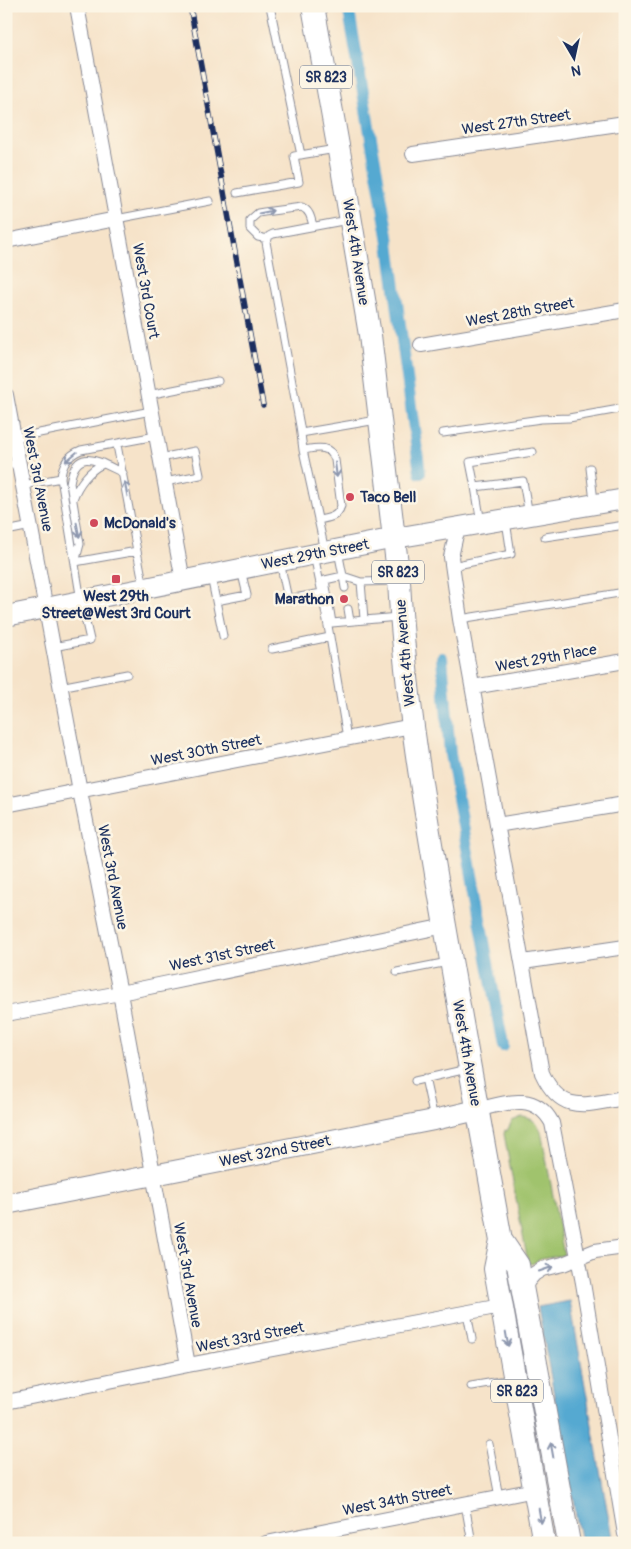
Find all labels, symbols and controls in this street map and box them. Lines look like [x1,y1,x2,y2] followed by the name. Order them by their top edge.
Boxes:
[548,32,598,82] north arrow
[570,61,582,79] text: N
[300,66,352,88] road number: SR 823
[461,105,573,140] street label: West 27th Street
[338,198,373,307] street label: West 4th Avenue
[257,207,273,216] one-way arrow
[128,242,163,341] street label: West 3rd Court
[465,293,576,331] street label: West 28th Street
[18,425,57,534] street label: West 3rd Avenue
[65,451,78,462] one-way arrow
[332,462,342,478] one-way arrow
[120,481,130,497] one-way arrow
[359,488,416,507] place label: Taco Bell
[344,491,356,503] marker: Taco Bell
[104,514,176,533] place label: McDonald's
[88,517,100,529] marker: McDonald's
[74,522,83,538] one-way arrow
[260,535,372,574] street label: West 29th Street
[372,560,424,584] road number: SR 823
[110,573,122,585] marker: West 29th Street@West 3rd Court
[41,587,192,623] place label: West 29th Street@West 3rd Court
[275,590,334,609] place label: Marathon
[338,593,350,605] marker: Marathon
[391,598,420,707] street label: West 4th Avenue
[494,640,599,677] street label: West 29th Place
[149,730,264,770] street label: West 30th Street
[93,823,132,932] street label: West 3rd Avenue
[168,935,277,976] street label: West 31st Street
[448,999,485,1108] street label: West 4th Avenue
[218,1131,333,1172] street label: West 32nd Street
[169,1221,206,1330] street label: West 3rd Avenue
[538,1263,554,1273] one-way arrow
[195,1318,306,1357] street label: West 33rd Street
[503,1331,513,1347] one-way arrow
[491,1380,543,1402] road number: SR 823
[547,1443,556,1459] one-way arrow
[341,1480,454,1520] street label: West 34th Street
[535,1508,545,1524] one-way arrow

